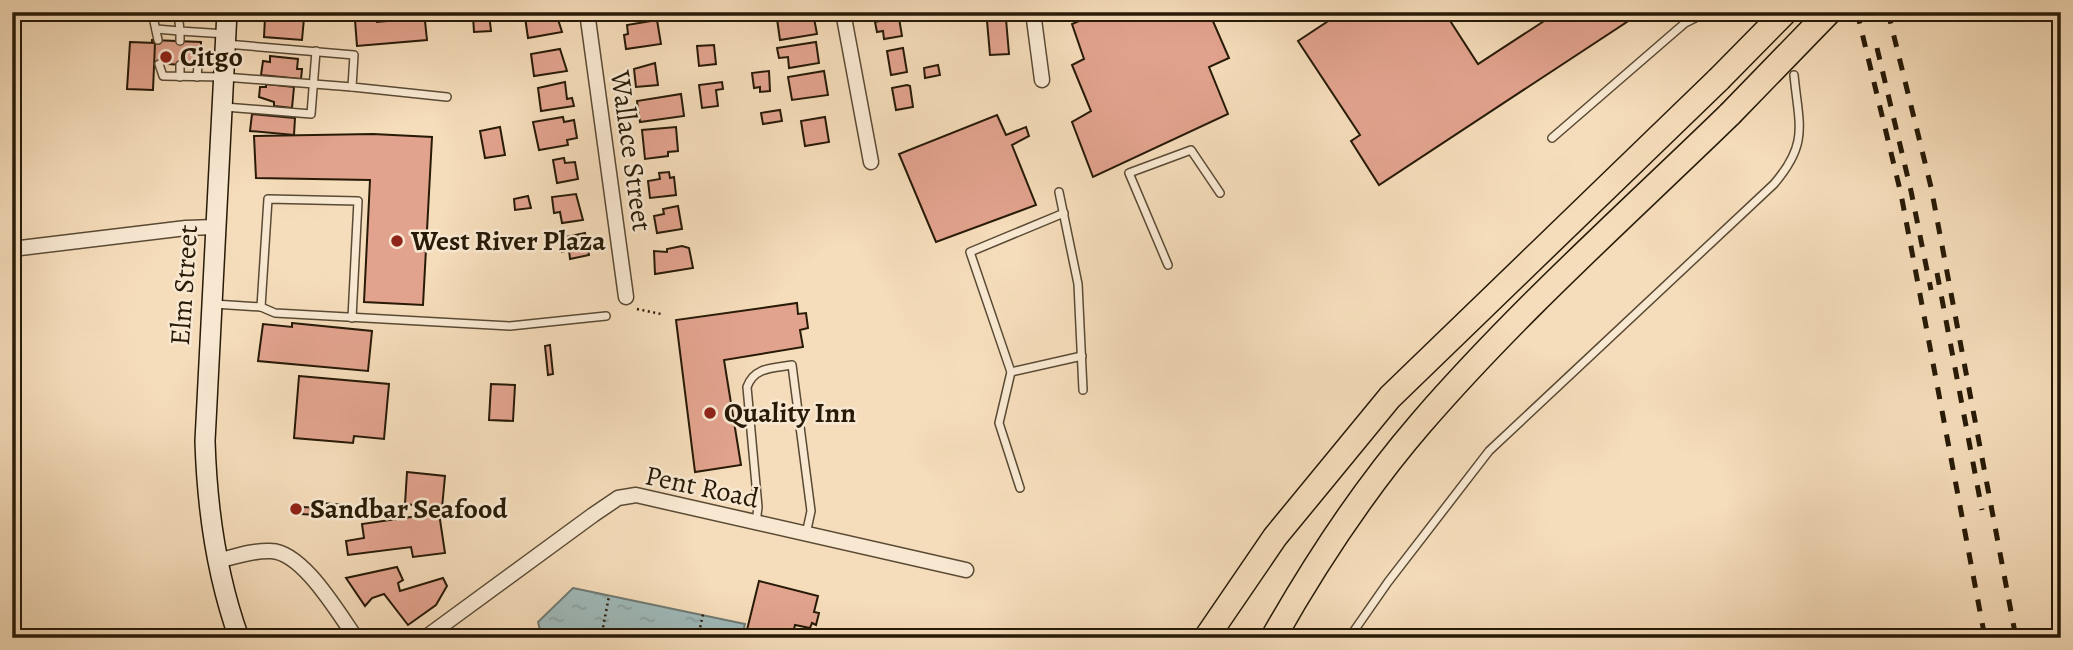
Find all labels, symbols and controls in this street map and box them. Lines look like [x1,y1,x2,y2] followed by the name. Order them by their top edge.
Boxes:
[180,38,243,76] place label: Citgo
[158,49,174,65] marker: Citgo
[601,67,661,234] street label: Wallace Street
[410,222,606,260] place label: West River Plaza
[161,223,207,347] street label: Elm Street
[389,233,405,249] marker: West River Plaza
[724,394,856,432] place label: Quality Inn
[702,405,718,421] marker: Quality Inn
[642,456,763,518] street label: Pent Road
[310,490,509,528] place label: Sandbar Seafood
[288,501,304,517] marker: Sandbar Seafood

